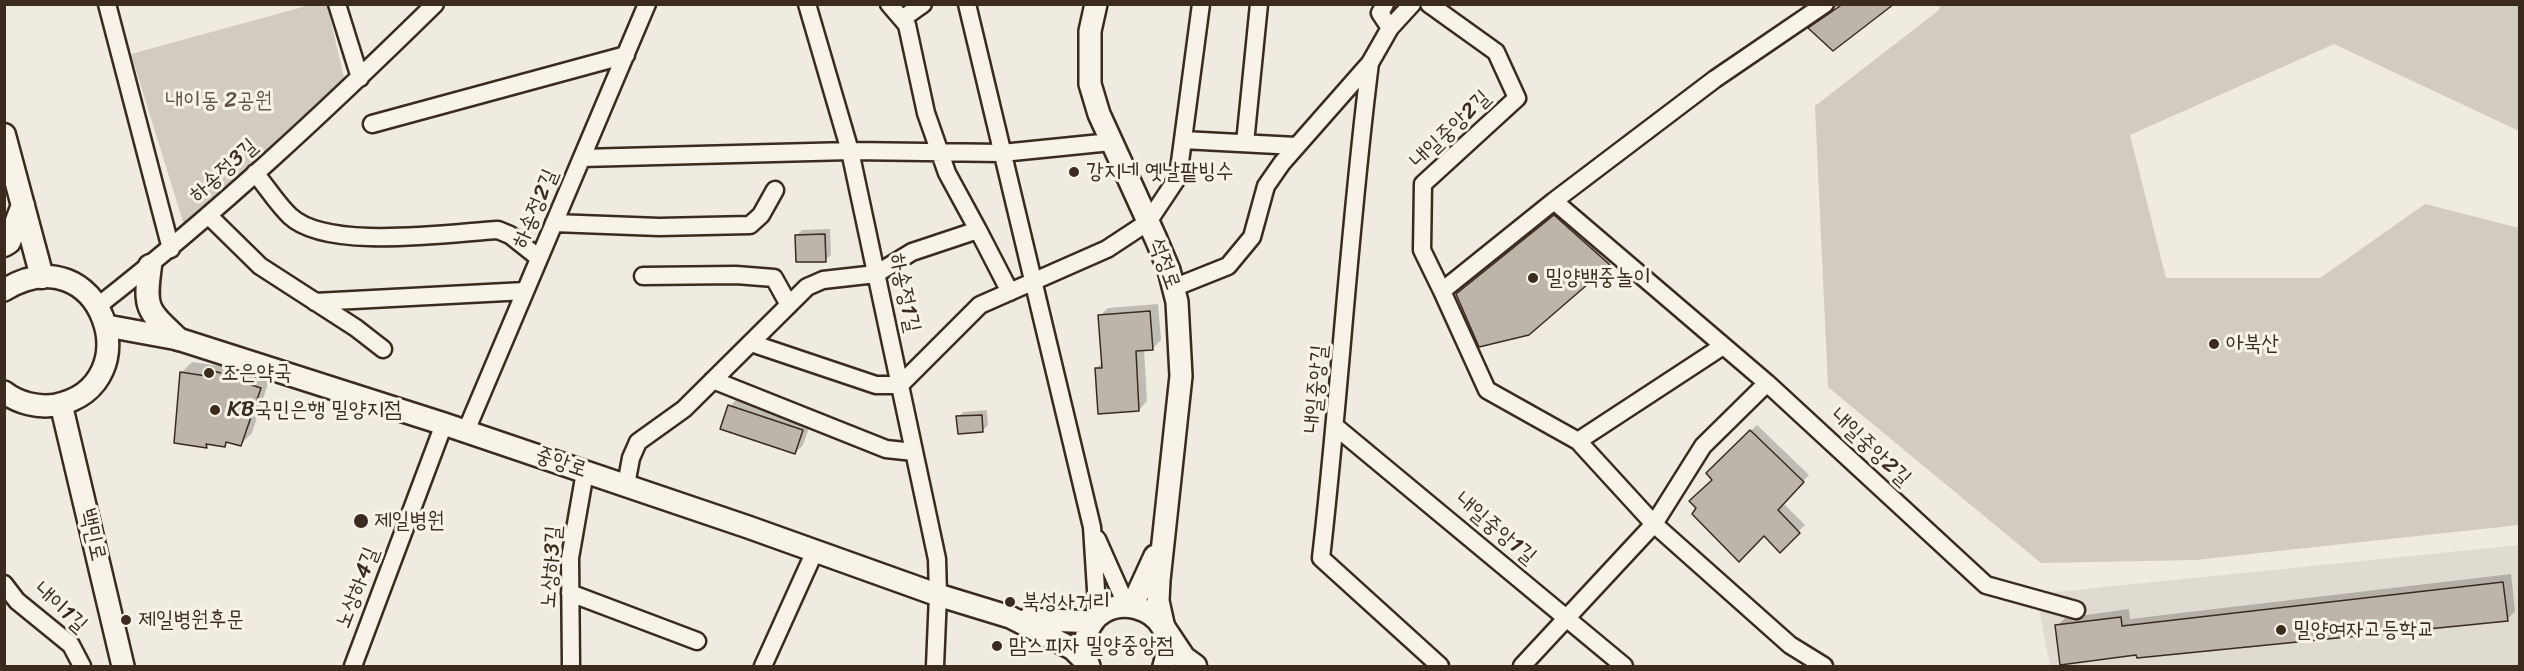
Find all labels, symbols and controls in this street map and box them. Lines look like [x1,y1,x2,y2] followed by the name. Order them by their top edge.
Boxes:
[1405,85,1497,175] street label: 내일중앙2길
[166,88,272,114] park label: 내이동 2공원
[184,133,264,209] street label: 하송정3길
[1086,159,1233,185] place label: 강지네 옛날팥빙수
[508,165,564,253] street label: 하송정2길
[1067,165,1081,179] marker: 강지네 옛날팥빙수
[1143,235,1185,293] street label: 석정로
[883,251,925,335] street label: 하송정1길
[1545,265,1651,291] place label: 밀양백중놀이
[1526,271,1540,285] marker: 밀양백중놀이
[2226,331,2279,357] place label: 아북산
[2207,337,2221,351] marker: 아북산
[1300,344,1334,434] street label: 내일중앙길
[221,360,292,386] place label: 조은약국
[202,366,216,380] marker: 조은약국
[227,397,402,423] place label: KB국민은행 밀양지점
[208,403,222,417] marker: KB국민은행 밀양지점
[1824,404,1916,492] street label: 내일중앙2길
[532,442,590,484] street label: 중앙로
[1449,487,1541,571] street label: 내일중앙1길
[73,506,111,564] street label: 백민로
[374,508,445,534] place label: 제일병원
[352,512,370,530] marker: 제일병원
[536,525,568,609] street label: 노상하3길
[331,544,385,632] street label: 노상하4길
[28,577,92,639] street label: 내이1길
[1022,589,1111,615] place label: 북성사거리
[1003,595,1017,609] marker: 북성사거리
[138,607,244,633] place label: 제일병원후문
[119,613,133,627] marker: 제일병원후문
[2293,617,2435,643] place label: 밀양여자고등학교
[2274,623,2288,637] marker: 밀양여자고등학교
[1009,633,1174,659] place label: 맘스피자 밀양중앙점
[990,639,1004,653] marker: 맘스피자 밀양중앙점

